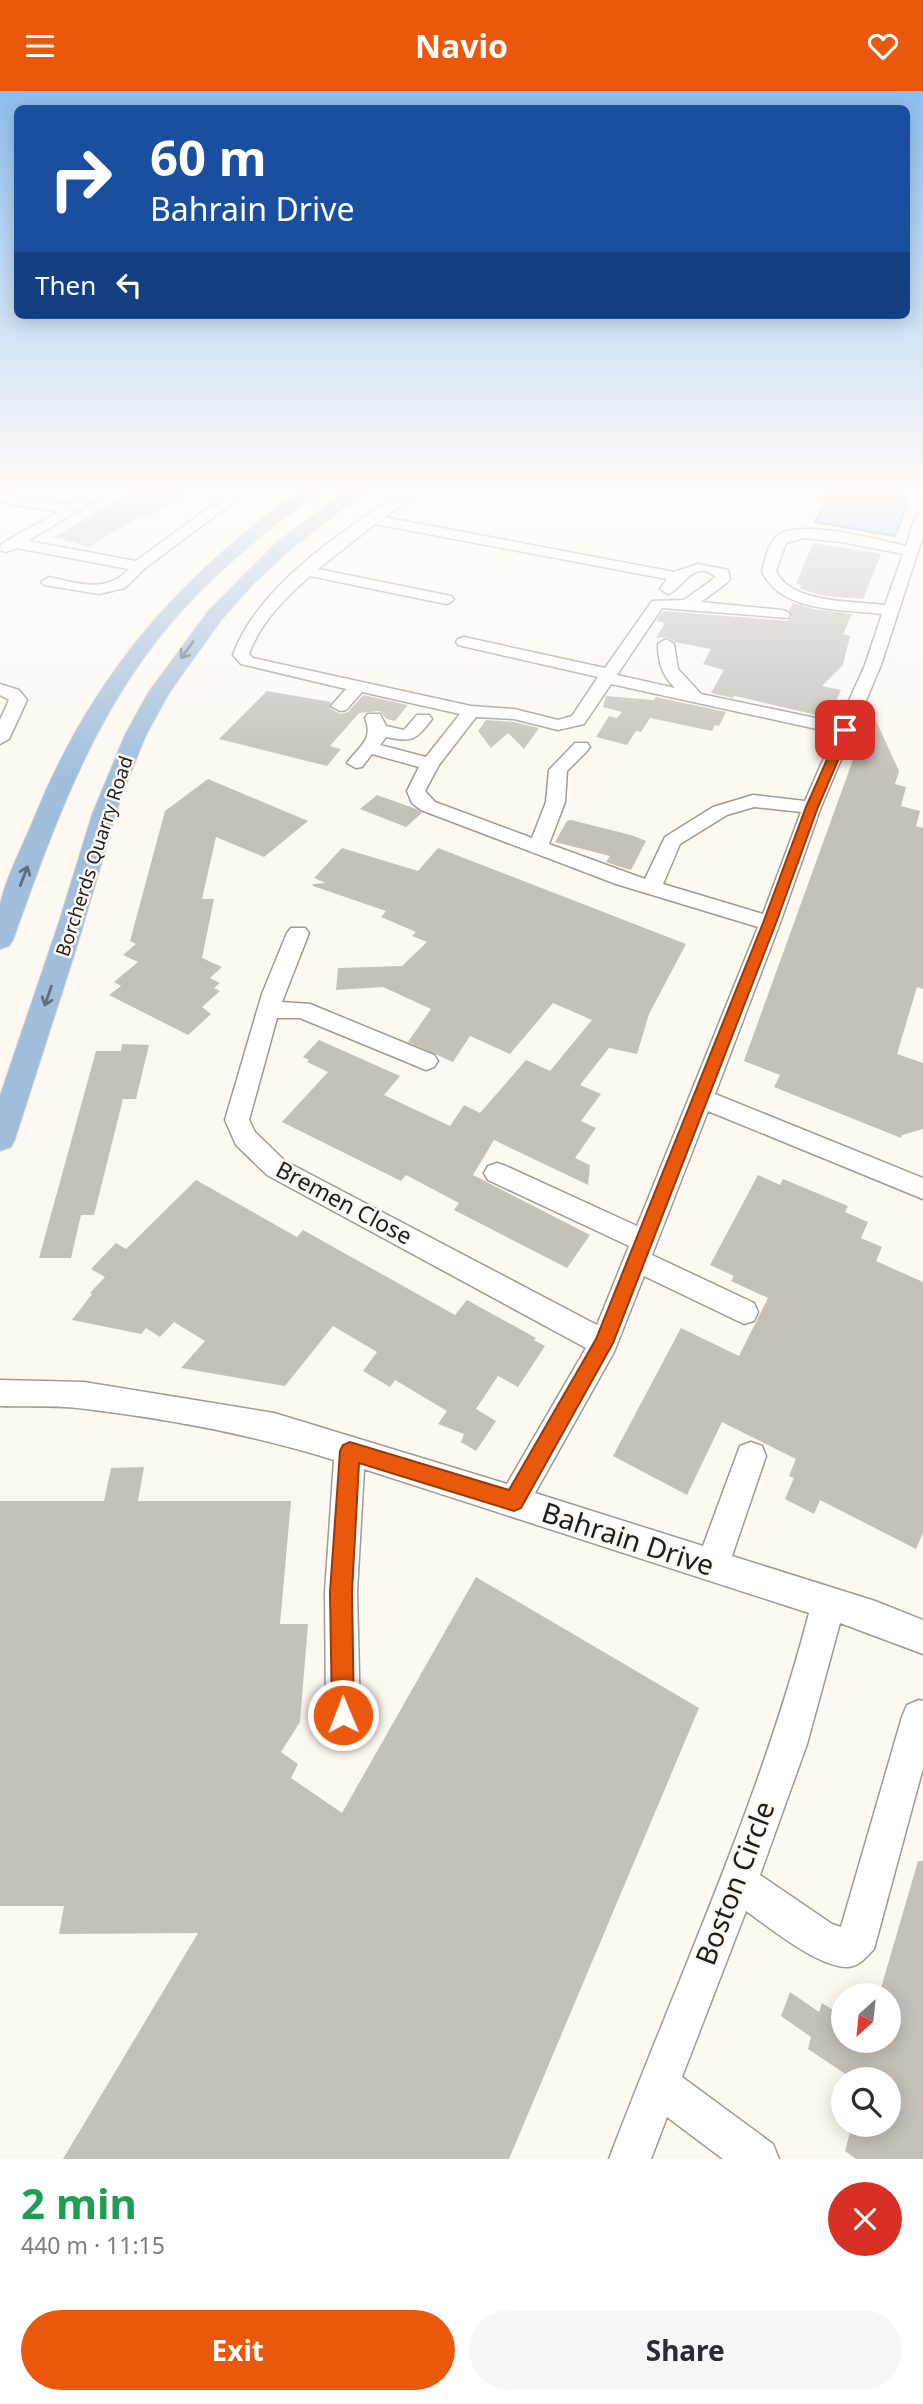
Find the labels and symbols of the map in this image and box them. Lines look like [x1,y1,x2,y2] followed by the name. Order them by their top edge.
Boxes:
[179,641,194,659] one-way arrow
[815,700,875,760] pin
[49,752,139,960] street label: Borcherds Quarry Road
[19,866,31,888] one-way arrow
[41,985,54,1007] one-way arrow
[271,1153,418,1251] street label: Bremen Close
[537,1492,719,1584] street label: Bahrain Drive
[306,1678,380,1752] position arrow
[685,1795,783,1970] street label: Boston Circle
[831,1983,901,2053] north arrow

